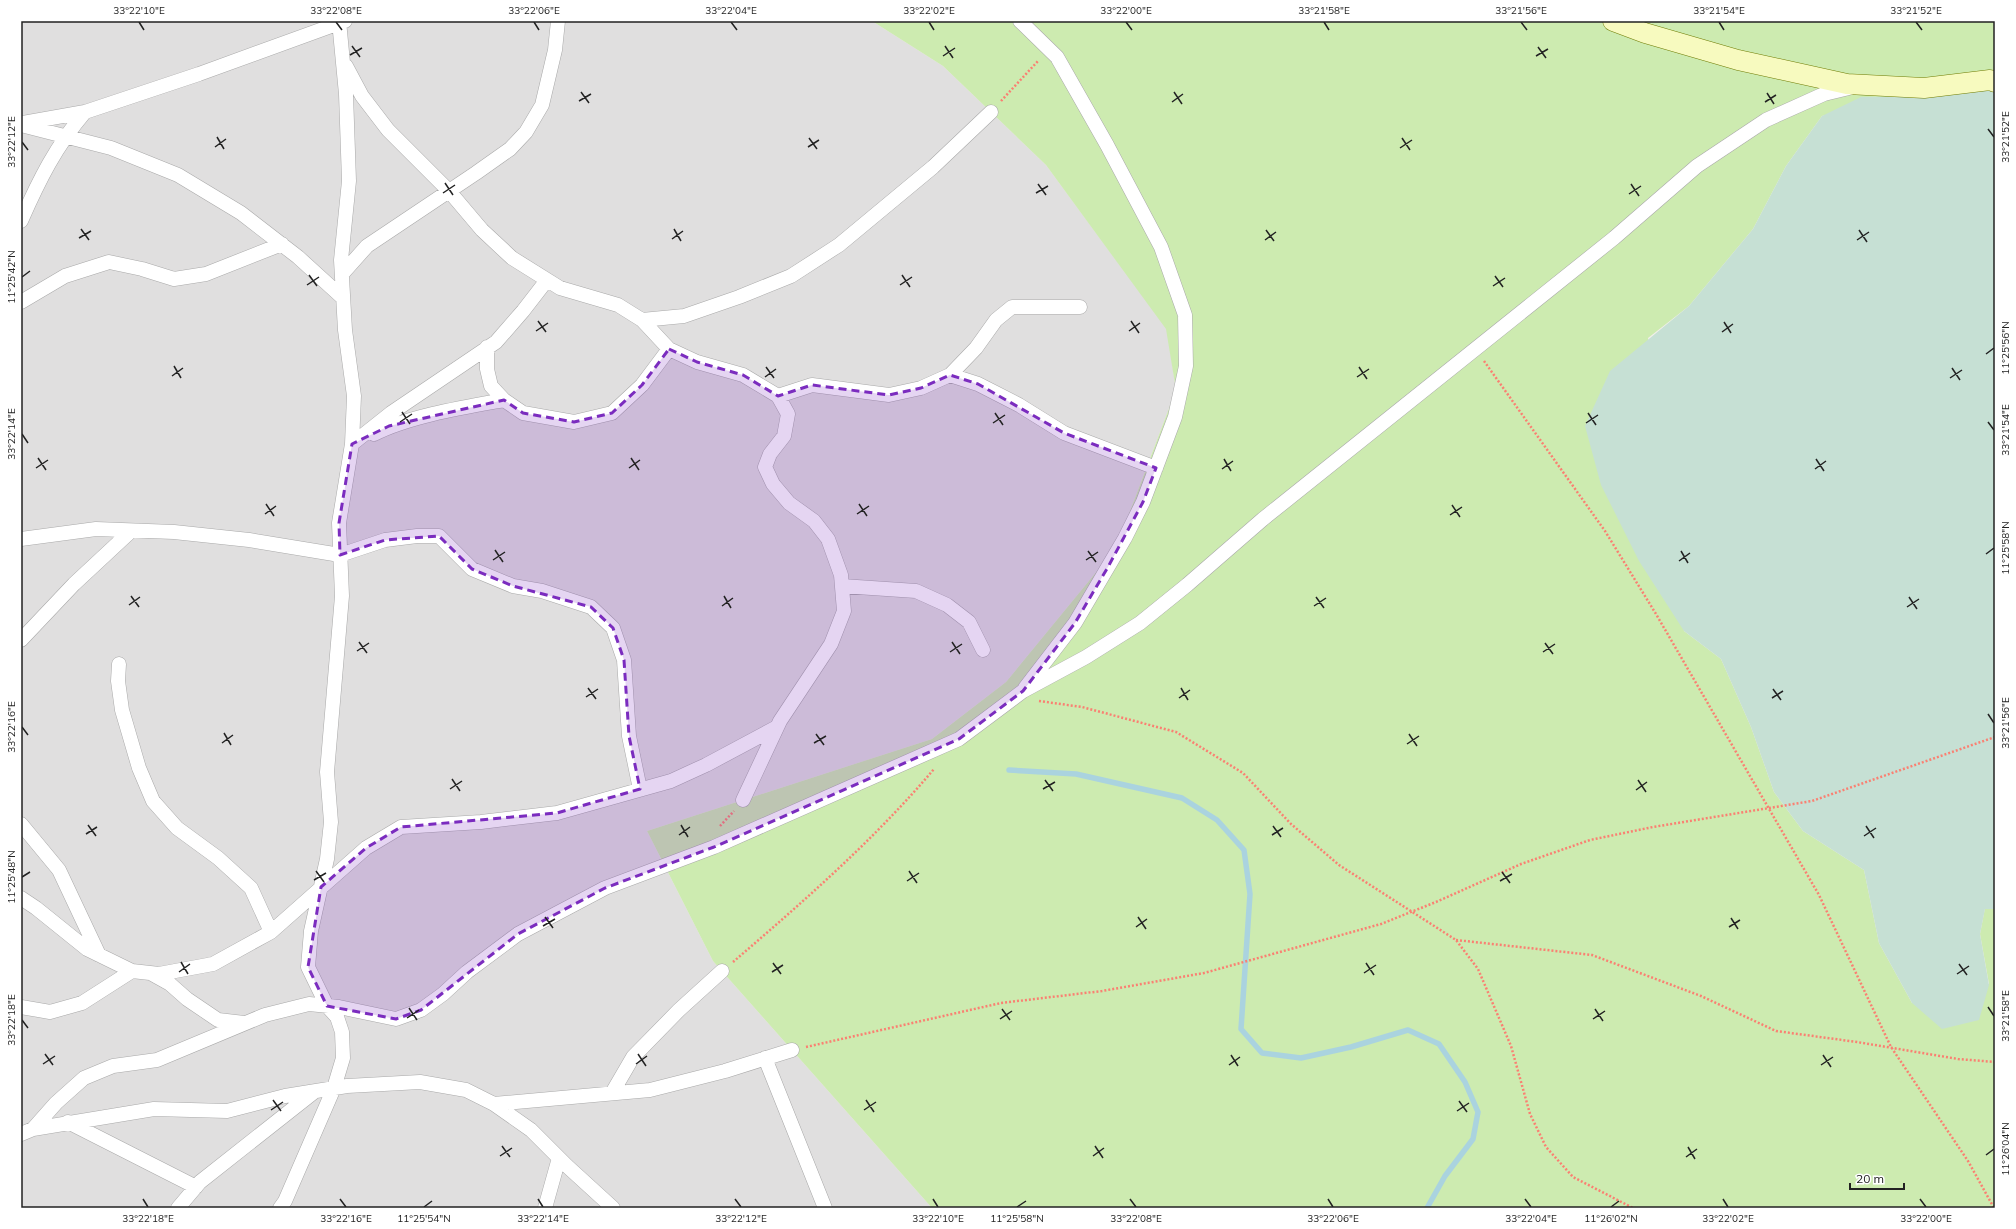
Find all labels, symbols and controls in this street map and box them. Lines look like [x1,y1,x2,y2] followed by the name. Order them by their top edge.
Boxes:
[113,4,165,17] text: 33°22'10"E
[310,4,362,17] text: 33°22'08"E
[508,4,560,17] text: 33°22'06"E
[705,4,757,17] text: 33°22'04"E
[903,4,955,17] text: 33°22'02"E
[1100,4,1152,17] text: 33°22'00"E
[1298,4,1350,17] text: 33°21'58"E
[1495,4,1547,17] text: 33°21'56"E
[1693,4,1745,17] text: 33°21'54"E
[1890,4,1942,17] text: 33°21'52"E
[1999,111,2012,163] text: 33°21'52"E
[5,116,18,168] text: 33°22'12"E
[5,250,18,304] text: 11°25'42"N
[1999,321,2012,375] text: 11°25'56"N
[1999,404,2012,456] text: 33°21'54"E
[5,408,18,460] text: 33°22'14"E
[1999,521,2012,575] text: 11°25'58"N
[1999,697,2012,749] text: 33°21'56"E
[5,701,18,753] text: 33°22'16"E
[5,850,18,904] text: 11°25'48"N
[1999,990,2012,1042] text: 33°21'58"E
[5,994,18,1046] text: 33°22'18"E
[1999,1122,2012,1176] text: 11°26'04"N
[1850,1165,1904,1191] scale bar
[1856,1171,1884,1186] text: 20 m
[122,1212,174,1225] text: 33°22'18"E
[320,1212,372,1225] text: 33°22'16"E
[397,1212,451,1225] text: 11°25'54"N
[517,1212,569,1225] text: 33°22'14"E
[715,1212,767,1225] text: 33°22'12"E
[912,1212,964,1225] text: 33°22'10"E
[990,1212,1044,1225] text: 11°25'58"N
[1110,1212,1162,1225] text: 33°22'08"E
[1307,1212,1359,1225] text: 33°22'06"E
[1505,1212,1557,1225] text: 33°22'04"E
[1584,1212,1638,1225] text: 11°26'02"N
[1702,1212,1754,1225] text: 33°22'02"E
[1900,1212,1952,1225] text: 33°22'00"E

